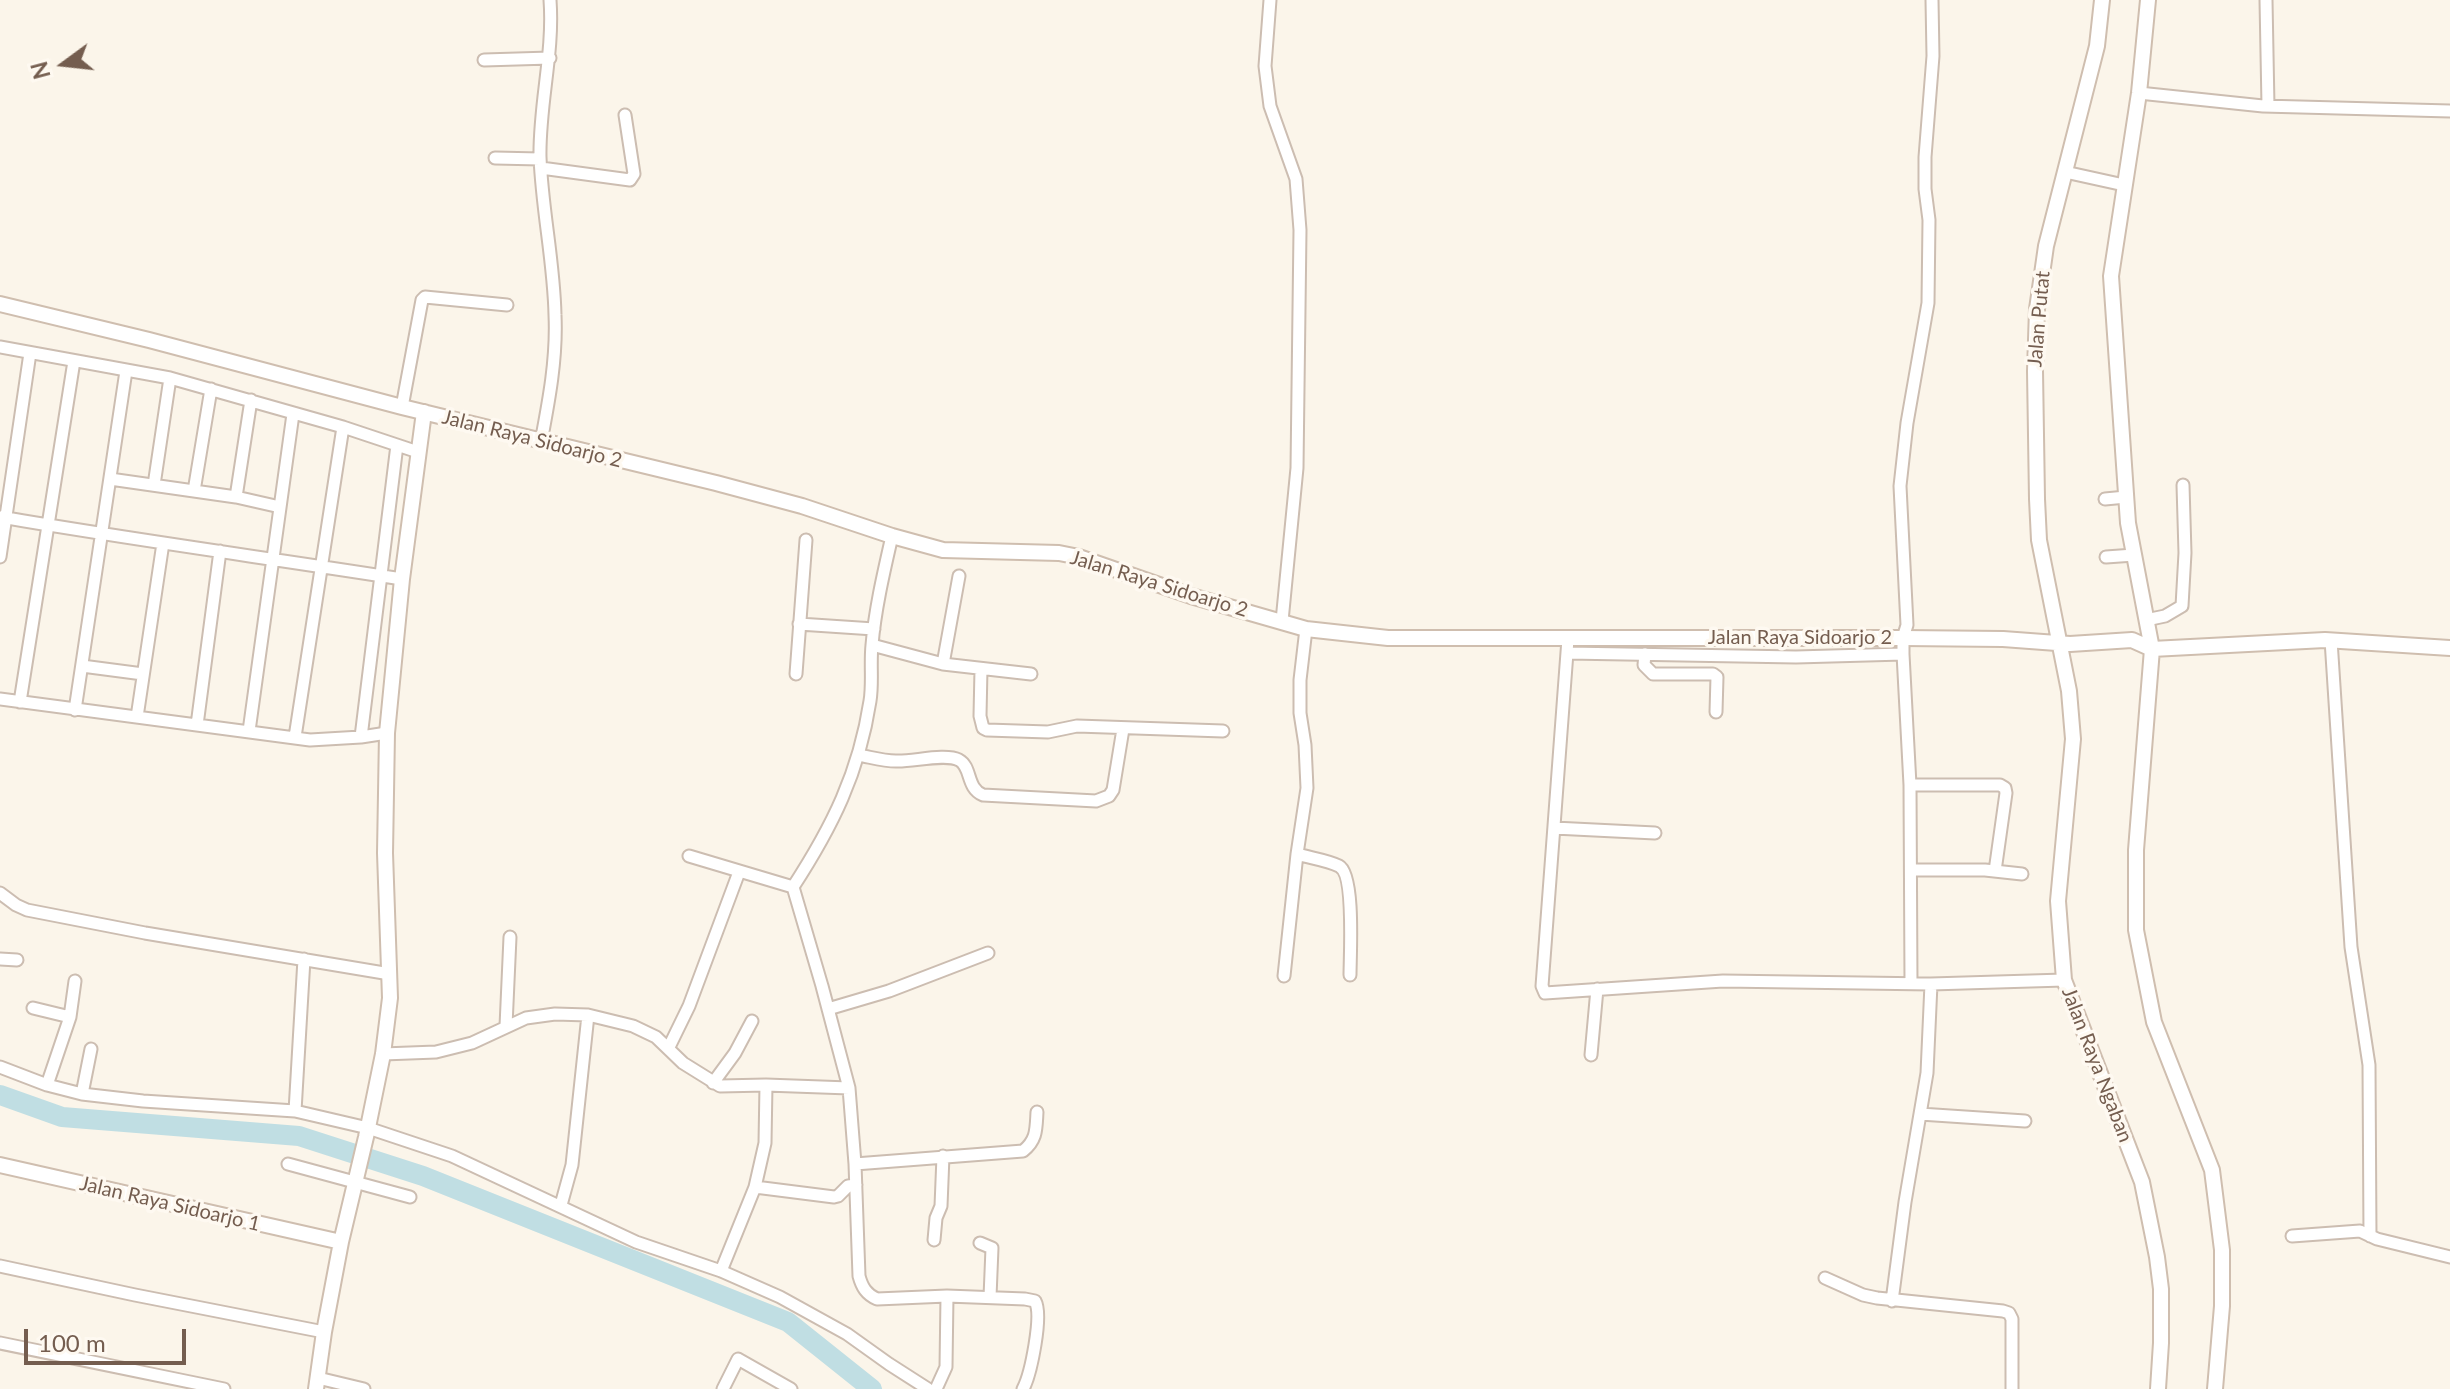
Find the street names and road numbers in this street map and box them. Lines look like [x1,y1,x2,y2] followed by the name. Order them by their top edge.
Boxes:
[2023,270,2055,368] street label: Jalan Putat
[440,405,624,473] street label: Jalan Raya Sidoarjo 2
[1067,546,1251,622] street label: Jalan Raya Sidoarjo 2
[1708,626,1892,650] street label: Jalan Raya Sidoarjo 2
[2056,984,2138,1146] street label: Jalan Raya Ngaban
[77,1172,263,1236] street label: Jalan Raya Sidoarjo 1

